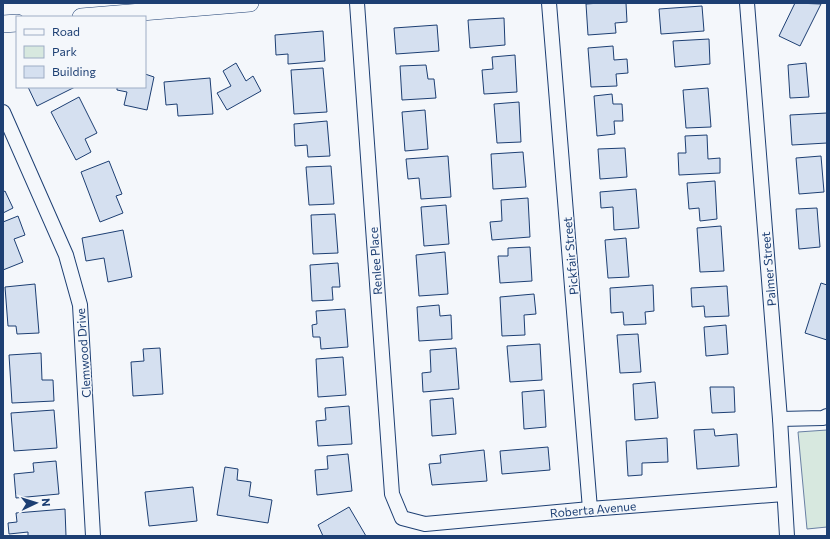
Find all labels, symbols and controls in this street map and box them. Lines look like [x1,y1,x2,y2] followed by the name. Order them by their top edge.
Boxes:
[16,16,146,88] legend
[52,24,80,38] text: Road
[52,44,78,58] text: Park
[52,64,96,78] text: Building
[560,216,580,295] street label: Pickfair Street
[366,227,384,295] street label: Renlee Place
[758,231,778,307] street label: Palmer Street
[73,308,93,398] street label: Clemwood Drive
[16,483,56,523] north arrow
[40,498,53,507] text: N
[549,498,637,520] street label: Roberta Avenue

